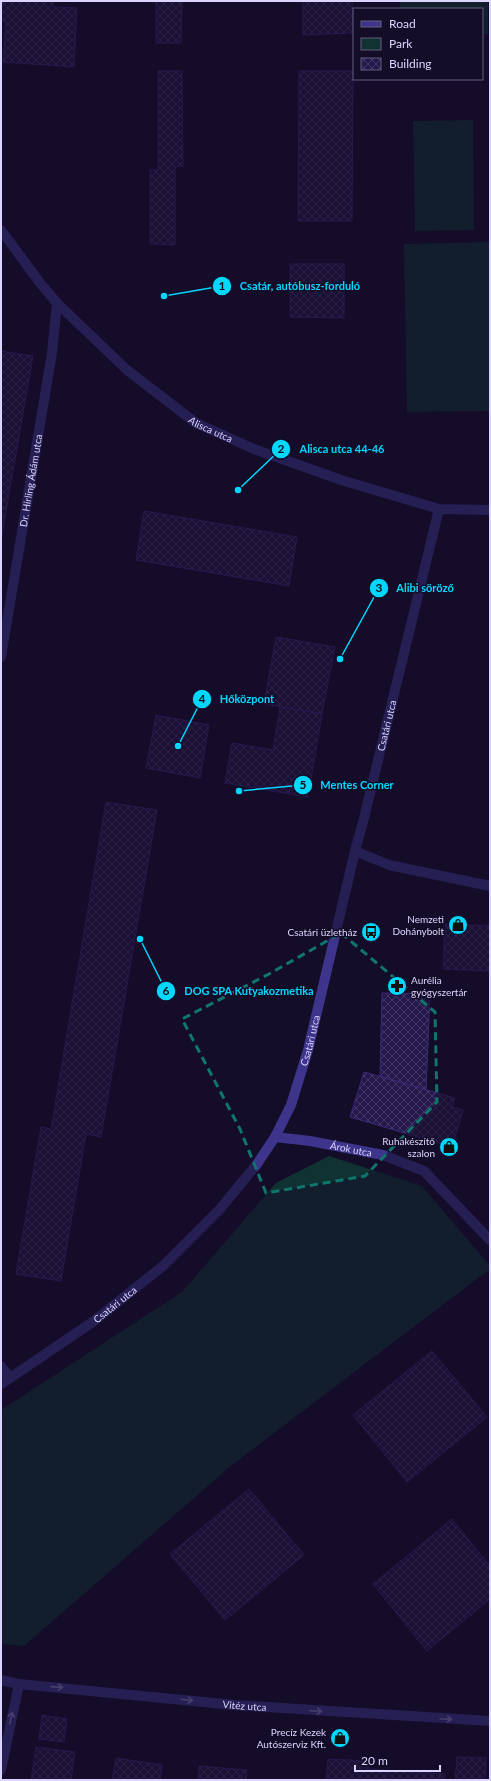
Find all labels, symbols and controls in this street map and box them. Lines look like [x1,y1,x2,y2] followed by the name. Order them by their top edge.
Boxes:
[353,8,483,80] legend
[389,16,416,31] text: Road
[389,36,413,51] text: Park
[389,56,432,71] text: Building
[212,275,368,298] callout: Csatár, autóbusz-forduló
[219,278,226,293] text: 1
[240,279,360,292] text: Csatár, autóbusz-forduló
[186,414,235,445] street label: Alisca utca
[17,433,44,528] street label: Dr. Hirling Ádám utca
[271,438,392,461] callout: Alisca utca 44-46
[278,441,285,456] text: 2
[299,442,385,455] text: Alisca utca 44-46
[369,576,462,599] callout: Alibi söröző
[376,580,383,595] text: 3
[395,581,454,594] text: Alibi söröző
[192,688,283,711] callout: Hőközpont
[199,691,206,706] text: 4
[220,692,275,705] text: Hőközpont
[374,699,398,752] street label: Csatári utca
[293,773,402,796] callout: Mentes Corner
[300,777,307,792] text: 5
[320,778,395,791] text: Mentes Corner
[392,913,444,937] place label: Nemzeti Dohánybolt
[447,914,469,936] shop icon: Nemzeti Dohánybolt
[360,921,382,943] bus stop icon: Csatári üzletház
[288,926,357,938] place label: Csatári üzletház
[411,974,467,998] place label: Aurélia gyógyszertár
[386,975,408,997] pharmacy icon: Aurélia gyógyszertár
[156,979,321,1002] callout: DOG SPA Kutyakozmetika
[163,983,170,998] text: 6
[184,984,314,997] text: DOG SPA Kutyakozmetika
[297,1014,322,1067] street label: Csatári utca
[382,1135,435,1159] place label: Ruhakészítő szalon
[438,1136,460,1158] shop icon: Ruhakészítő szalon
[329,1139,373,1159] street label: Árok utca
[91,1283,139,1325] street label: Csatári utca
[50,1683,63,1690] one-way arrow
[180,1697,193,1704] one-way arrow
[222,1698,267,1713] street label: Vitéz utca
[309,1708,322,1715] one-way arrow
[8,1712,16,1725] one-way arrow
[439,1715,452,1722] one-way arrow
[257,1726,327,1750] place label: Precíz Kezek Autószerviz Kft.
[329,1727,351,1749] shop icon: Precíz Kezek Autószerviz Kft.
[355,1747,440,1773] scale bar
[361,1753,388,1768] text: 20 m

